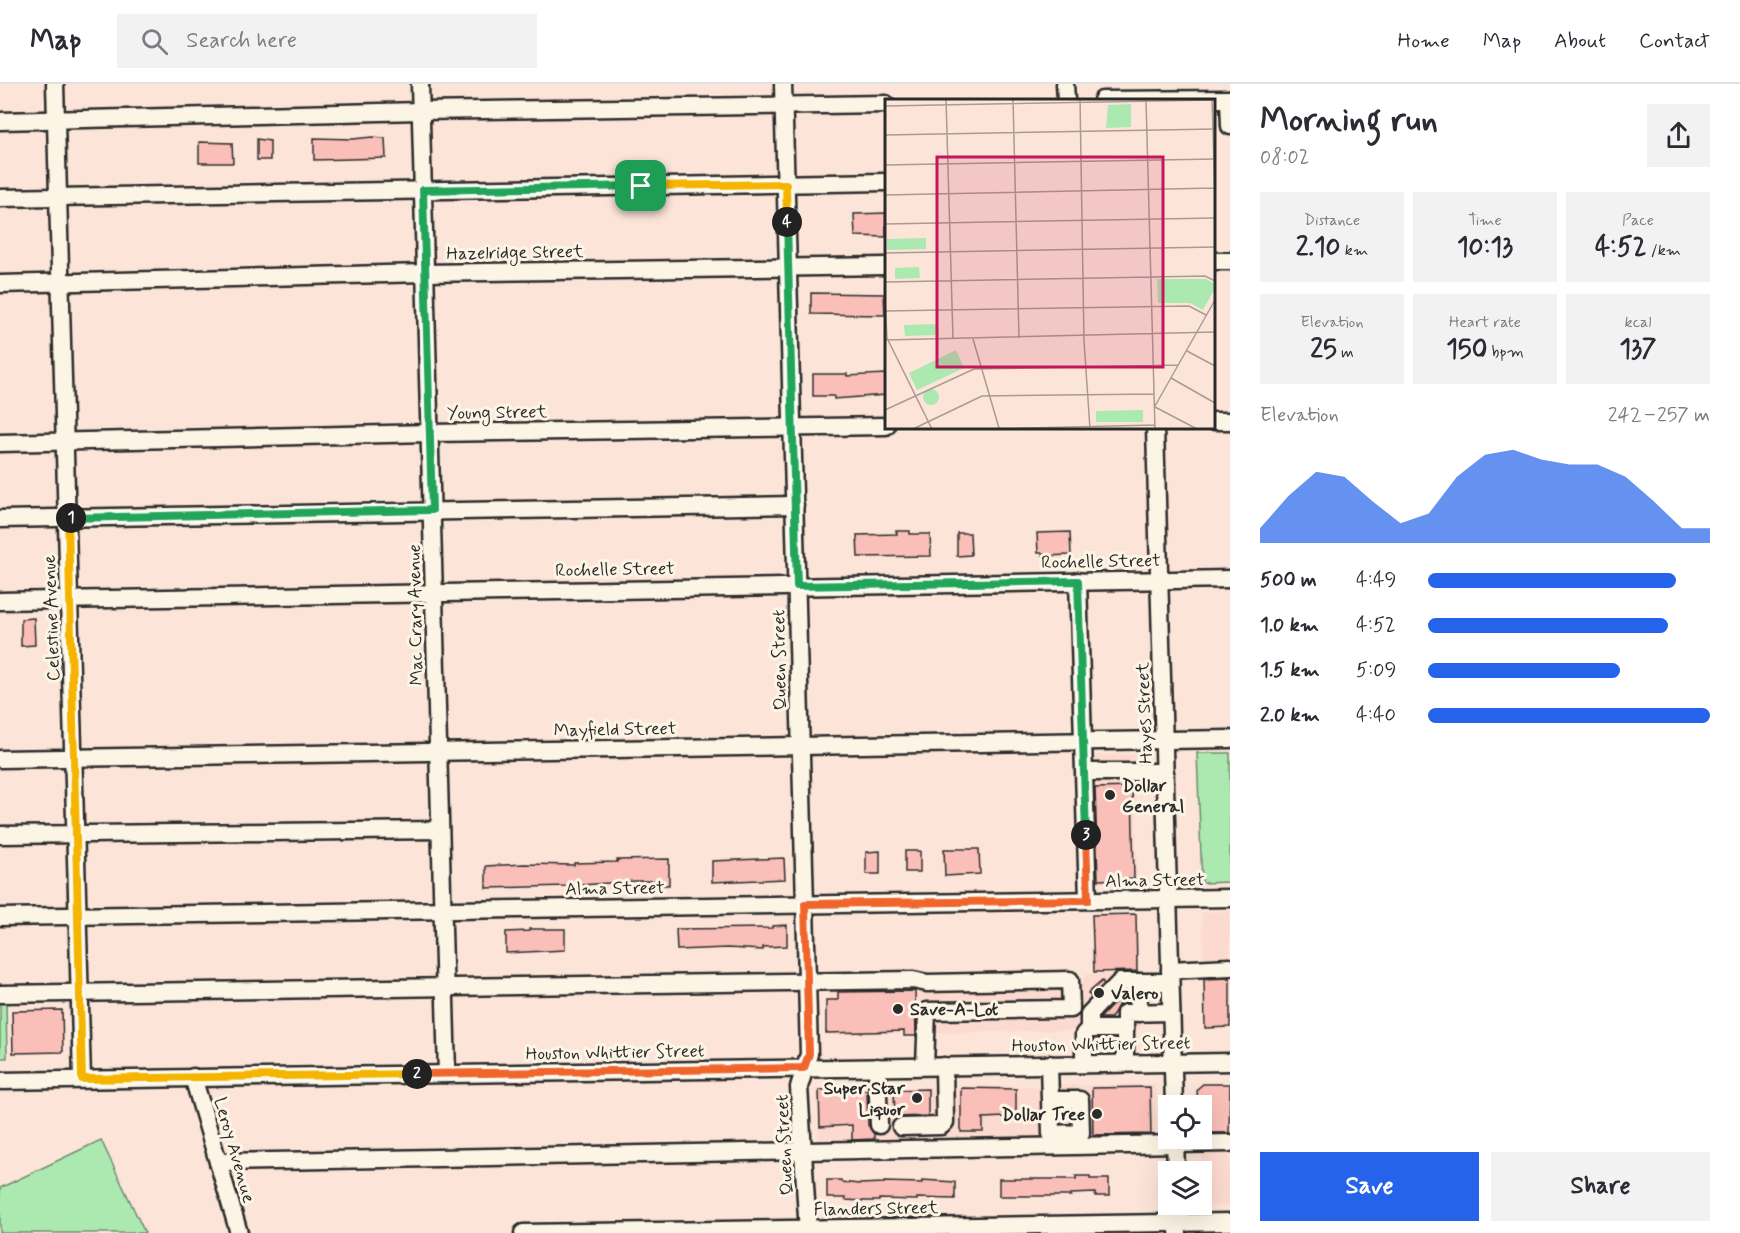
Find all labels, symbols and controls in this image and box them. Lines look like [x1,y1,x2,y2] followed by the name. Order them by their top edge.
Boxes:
[117,14,537,68] search box
[30,23,81,60] text: Map
[138,25,171,58] icon: search
[186,27,297,55] text: Search here
[1398,27,1450,55] text: Home
[1483,27,1521,55] text: Map
[1554,27,1606,55] text: About
[1639,27,1710,55] text: Contact
[885,99,1215,429] inset map
[1260,99,1438,143] text: Morning run
[1647,104,1710,167] button: share
[1260,144,1309,171] text: 08:02
[615,160,666,211] pin
[624,169,657,202] icon: arrive
[772,207,802,237] pin: 4
[1304,210,1360,231] text: Distance
[1468,210,1502,231] text: Time
[1622,210,1654,231] text: Pace
[782,211,792,232] text: 4
[1296,231,1340,265] text: 2.10
[1457,231,1513,265] text: 10:13
[1595,231,1646,265] text: 4:52
[446,240,584,267] street label: Hazelridge Street
[1340,240,1368,261] text: km
[1646,240,1681,261] text: /km
[1301,312,1364,333] text: Elevation
[1449,312,1521,333] text: Heart rate
[1625,312,1651,333] text: kcal
[1310,333,1337,367] text: 25
[1446,333,1487,367] text: 150
[1619,333,1657,367] text: 137
[1337,342,1354,363] text: m
[1487,342,1524,363] text: bpm
[447,400,548,427] street label: Young Street
[1260,402,1339,429] text: Elevation
[1608,402,1710,429] text: 242–257 m
[56,503,86,533] pin: 1
[67,507,75,528] text: 1
[403,544,429,686] street label: Mac Crary Avenue
[1041,549,1161,575] street label: Rochelle Street
[38,554,66,682] street label: Celestine Avenue
[555,557,675,583] street label: Rochelle Street
[1260,567,1317,594] text: 500 m
[1356,567,1397,594] text: 4:49
[767,609,793,711] street label: Queen Street
[1260,612,1319,639] text: 1.0 km
[1356,612,1396,639] text: 4:52
[1260,657,1320,684] text: 1.5 km
[1356,657,1396,684] text: 5:09
[1131,661,1159,764] street label: Hayes Street
[1260,702,1320,729] text: 2.0 km
[1356,702,1396,729] text: 4:40
[553,717,677,743] street label: Mayfield Street
[1122,774,1184,819] place label: Dollar General
[1103,788,1117,802] marker: Dollar General
[1071,820,1101,850] pin: 3
[1082,824,1090,845] text: 3
[1105,868,1205,894] street label: Alma Street
[565,876,665,902] street label: Alma Street
[1111,982,1159,1006] place label: Valero
[1092,986,1106,1000] marker: Valero
[910,998,999,1022] place label: Save-A-Lot
[891,1002,905,1016] marker: Save-A-Lot
[1011,1031,1191,1059] street label: Houston Whittier Street
[525,1039,705,1067] street label: Houston Whittier Street
[402,1059,432,1089] pin: 2
[413,1063,421,1084] text: 2
[824,1077,906,1122] place label: Super Star Liquor
[910,1091,924,1105] marker: Super Star Liquor
[770,1094,800,1196] street label: Queen Street
[207,1095,261,1206] street label: Leroy Avenue
[1158,1095,1212,1215] map controls
[1158,1095,1212,1149] button: locate
[1002,1103,1085,1127] place label: Dollar Tree
[1090,1107,1104,1121] marker: Dollar Tree
[1260,1152,1479,1221] button: Save
[1491,1152,1710,1221] button: Share
[1158,1161,1212,1215] button: layers
[814,1196,939,1222] street label: Flanders Street

